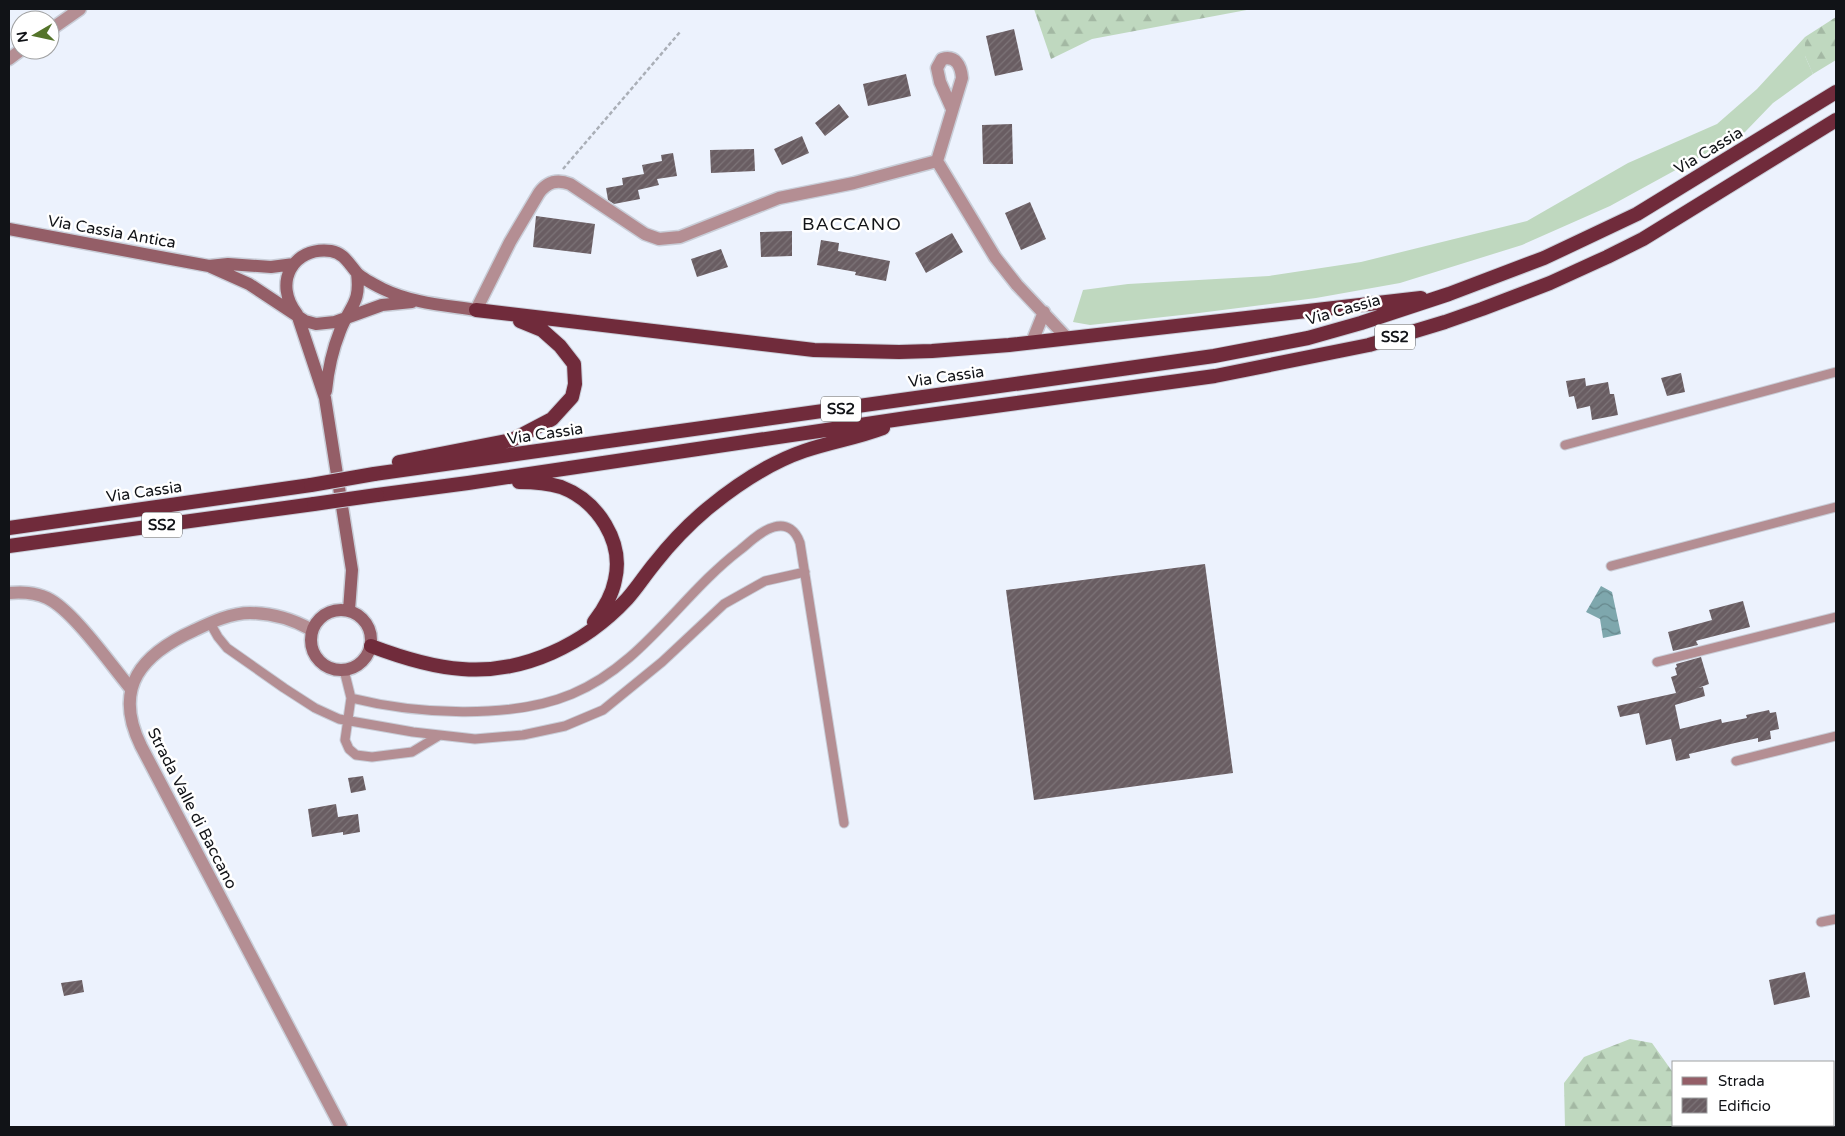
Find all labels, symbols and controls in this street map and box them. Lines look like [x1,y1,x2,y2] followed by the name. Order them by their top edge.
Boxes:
[10,10,60,60] north arrow
[13,30,32,44] text: N
[1671,123,1746,179] street label: Via Cassia
[46,211,177,253] street label: Via Cassia Antica
[802,213,902,235] district label: BACCANO
[1304,290,1383,330] street label: Via Cassia
[1375,324,1415,350] road number: SS2
[907,362,985,392] street label: Via Cassia
[821,396,861,422] road number: SS2
[506,419,584,449] street label: Via Cassia
[105,477,183,507] street label: Via Cassia
[142,512,182,538] road number: SS2
[143,725,241,892] street label: Strada Valle di Baccano
[1672,1061,1835,1126] legend
[1718,1072,1765,1090] text: Strada
[1718,1097,1771,1115] text: Edificio

